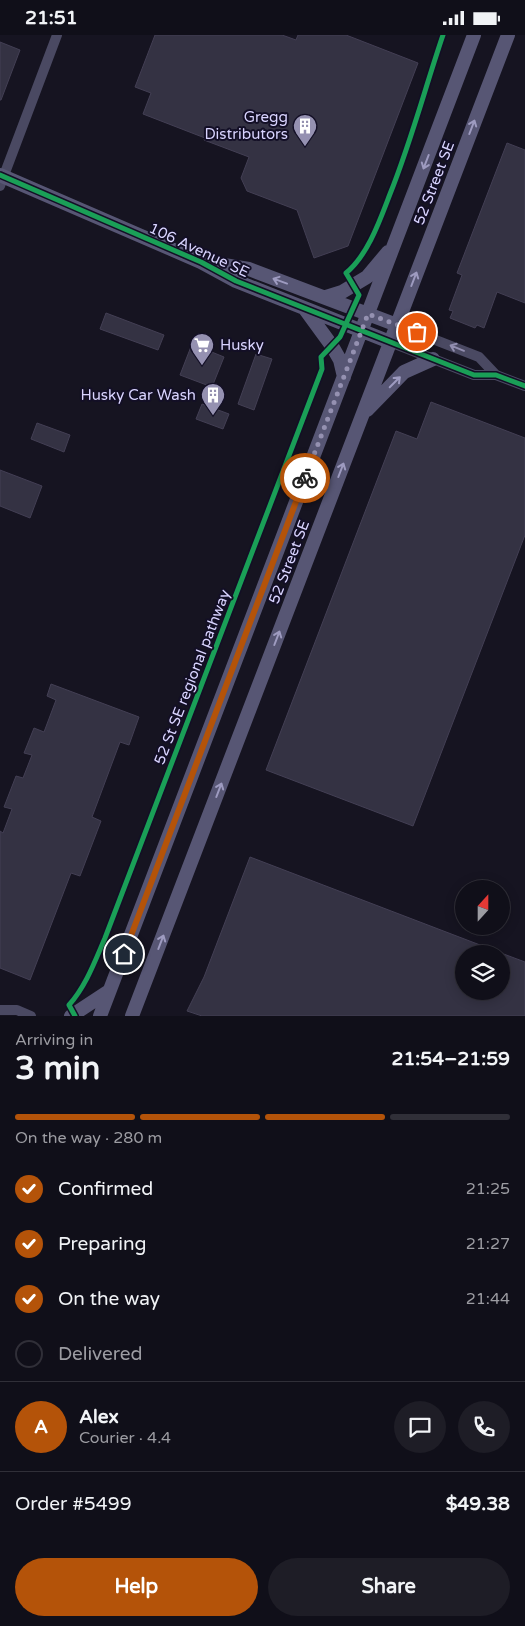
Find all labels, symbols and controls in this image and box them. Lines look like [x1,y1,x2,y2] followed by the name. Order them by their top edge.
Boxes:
[25,7,78,29] text: 21:51
[205,108,288,143] place label: Gregg Distributors
[292,113,318,147] building icon: Gregg Distributors
[468,120,478,135] one-way arrow
[410,139,458,227] street label: 52 Street SE
[420,154,430,169] one-way arrow
[146,219,252,281] street label: 106 Avenue SE
[410,272,419,287] one-way arrow
[273,275,288,285] one-way arrow
[396,311,438,353] pin
[403,318,431,346] icon: bag
[189,332,215,366] supermarket icon: Husky
[220,336,264,354] place label: Husky
[449,343,464,352] one-way arrow
[388,376,400,388] one-way arrow
[200,382,226,416] building icon: Husky Car Wash
[81,386,196,404] place label: Husky Car Wash
[280,453,330,503] courier
[337,463,346,478] one-way arrow
[291,464,319,492] icon: bike
[265,518,313,606] street label: 52 Street SE
[150,587,234,767] street label: 52 St SE regional pathway
[273,631,282,646] one-way arrow
[215,783,224,798] one-way arrow
[455,880,510,935] north arrow
[455,880,510,1000] map controls
[103,933,145,975] pin
[157,934,166,950] one-way arrow
[110,940,138,968] icon: home
[455,945,510,1000] button: layers
[15,1030,93,1050] text: Arriving in
[391,1048,510,1070] text: 21:54–21:59
[15,1050,100,1088] text: 3 min
[15,1128,162,1148] text: On the way · 280 m
[15,1175,43,1203] icon: check
[58,1178,153,1200] text: Confirmed
[466,1179,510,1199] text: 21:25
[15,1230,43,1258] icon: check
[58,1233,147,1255] text: Preparing
[466,1234,510,1254] text: 21:27
[15,1285,43,1313] icon: check
[58,1288,160,1310] text: On the way
[466,1289,510,1309] text: 21:44
[58,1343,143,1365] text: Delivered
[394,1401,446,1453] button: chat
[458,1401,510,1453] button: phone
[79,1406,119,1428] text: Alex
[34,1416,48,1438] text: A
[79,1428,171,1448] text: Courier · 4.4
[15,1493,132,1515] text: Order #5499
[446,1493,510,1515] text: $49.38
[15,1558,258,1616] button: Help
[268,1558,510,1616] button: Share

